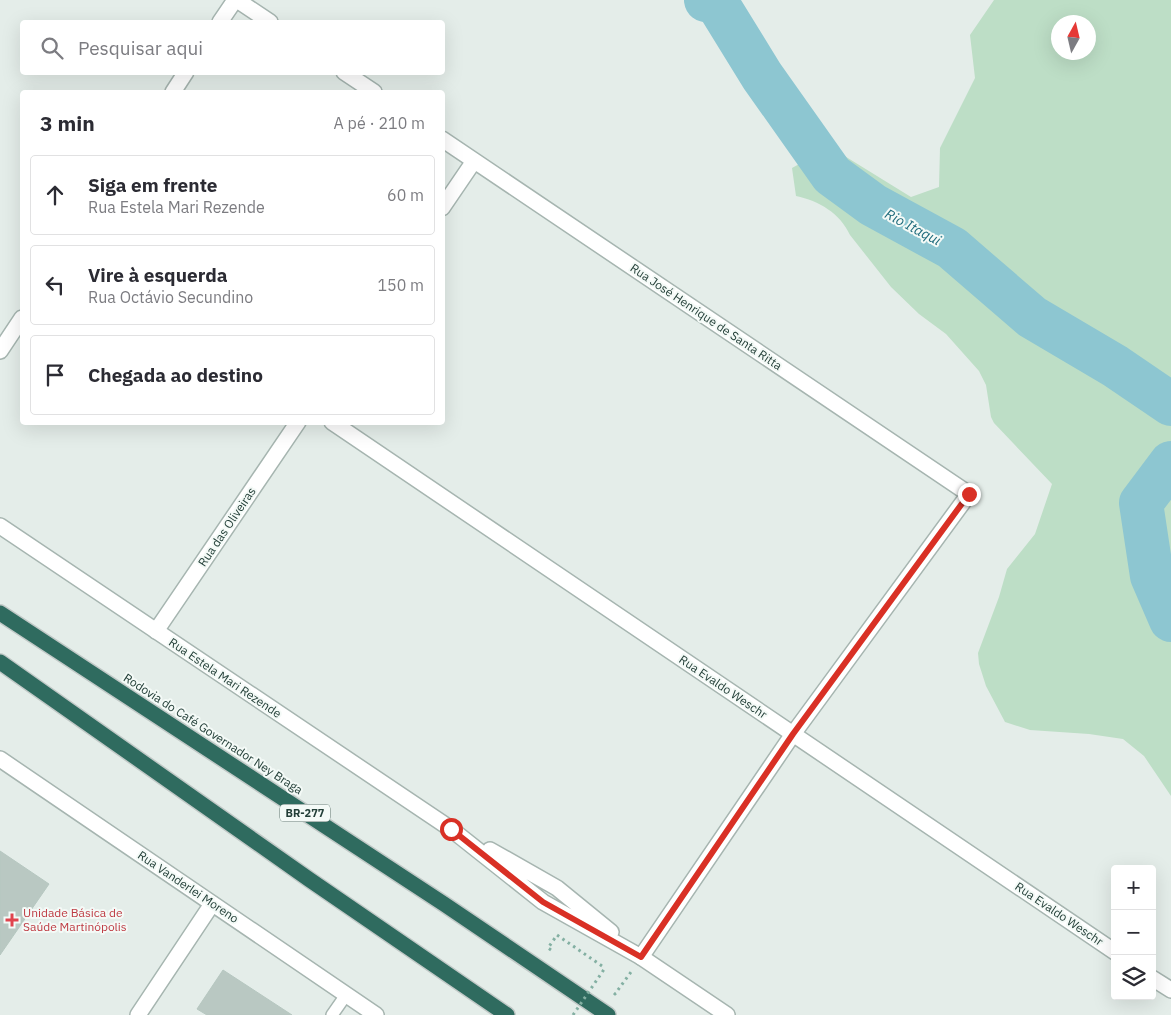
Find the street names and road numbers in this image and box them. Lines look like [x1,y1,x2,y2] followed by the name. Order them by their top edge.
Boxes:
[628,260,785,373] street label: Rua José Henrique de Santa Ritta
[194,484,259,569] street label: Rua das Oliveiras
[166,634,285,721] street label: Rua Estela Mari Rezende
[676,652,771,722] street label: Rua Evaldo Weschr
[121,670,306,798] street label: Rodovia do Café Governador Ney Braga
[280,804,330,821] road number: BR-277
[135,847,242,926] street label: Rua Vanderlei Moreno
[1012,879,1107,949] street label: Rua Evaldo Weschr

